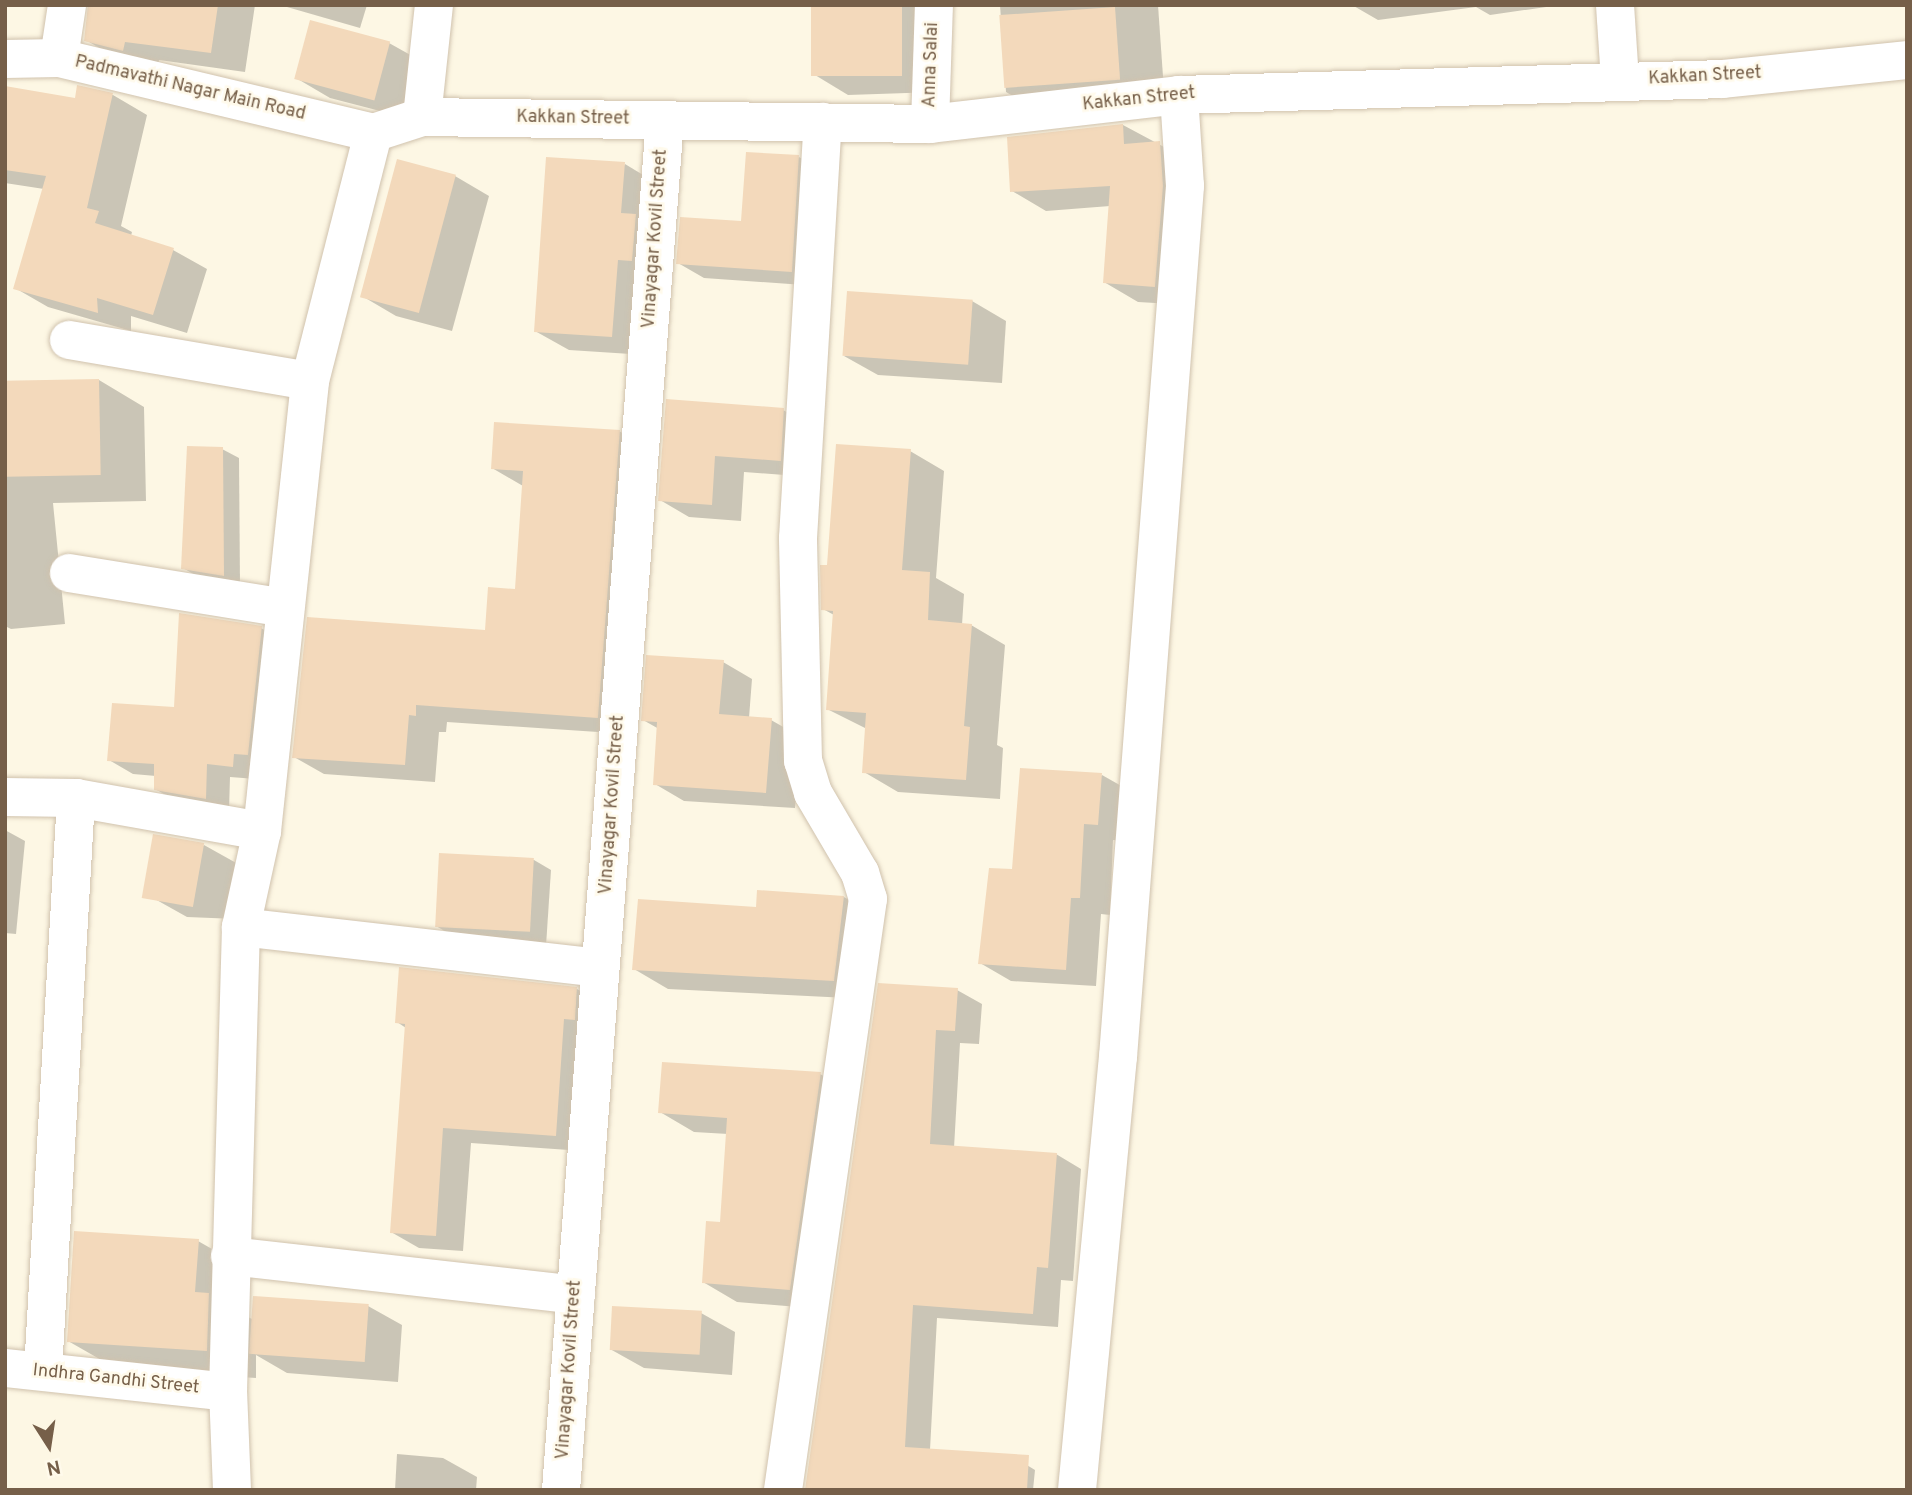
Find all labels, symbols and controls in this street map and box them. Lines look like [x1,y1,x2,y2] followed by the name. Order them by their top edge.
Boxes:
[920,22,944,108] street label: Anna Salai
[73,52,307,126] street label: Padmavathi Nagar Main Road
[1648,63,1762,91] street label: Kakkan Street
[1081,83,1197,117] street label: Kakkan Street
[516,107,630,131] street label: Kakkan Street
[639,149,673,329] street label: Vinayagar Kovil Street
[596,715,630,895] street label: Vinayagar Kovil Street
[553,1280,587,1460] street label: Vinayagar Kovil Street
[32,1361,200,1399] street label: Indhra Gandhi Street
[14,1411,84,1481] north arrow
[44,1453,63,1480] text: N

